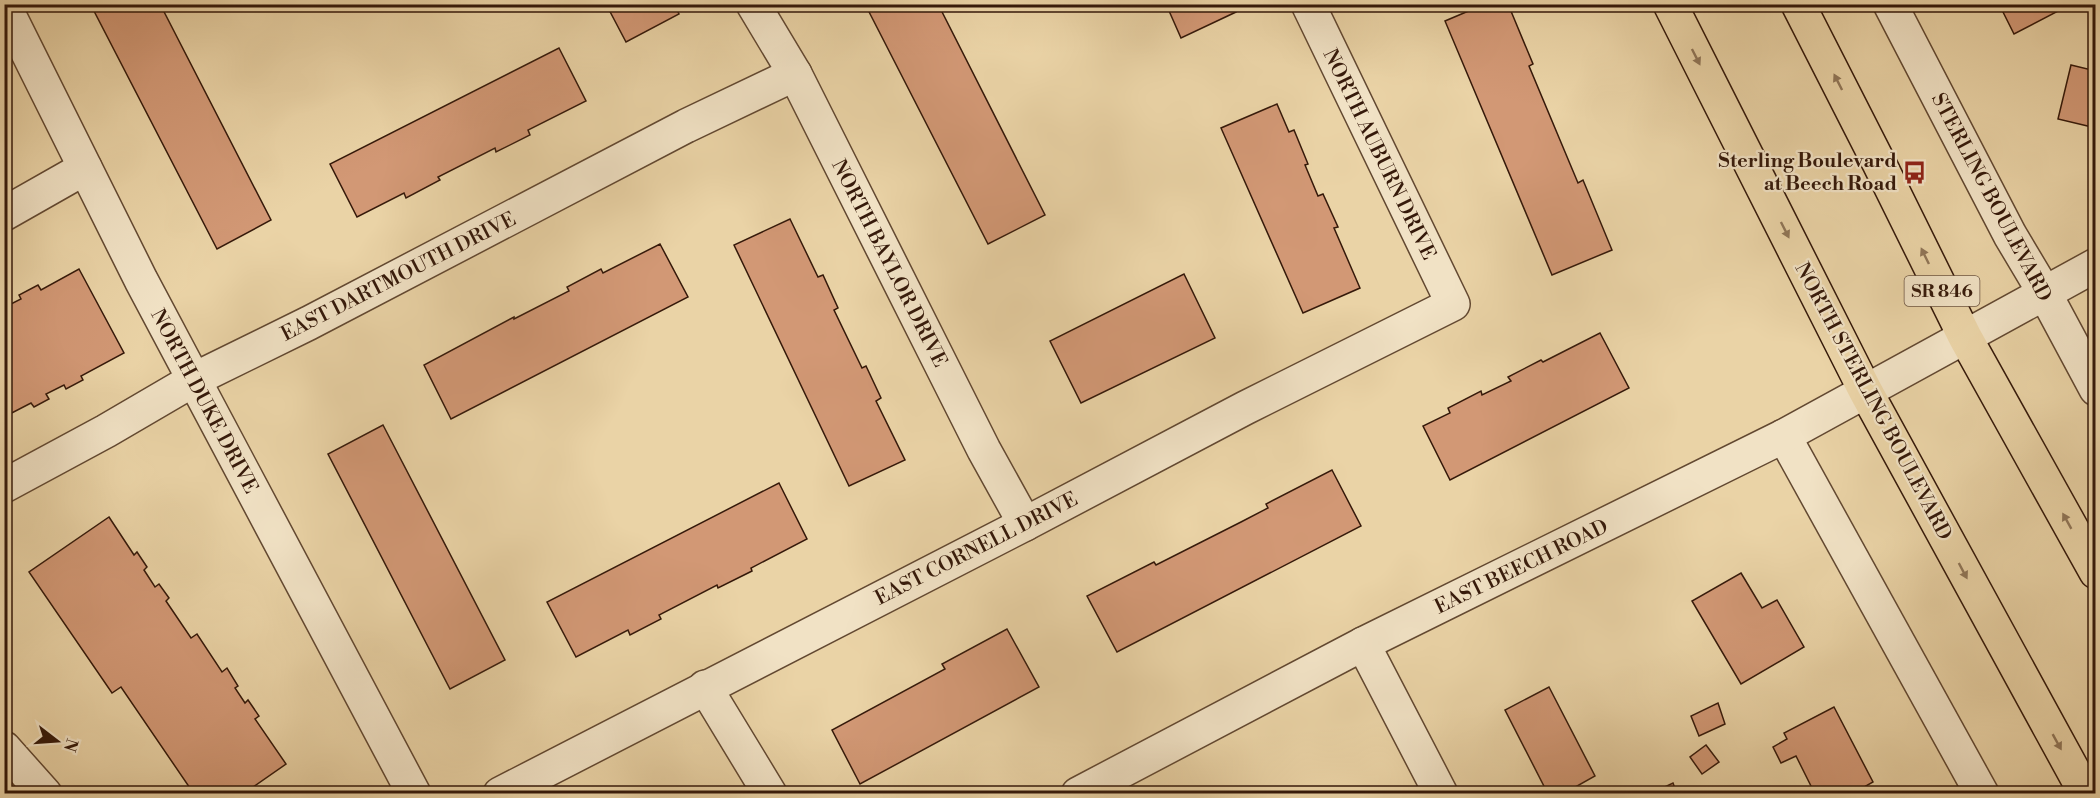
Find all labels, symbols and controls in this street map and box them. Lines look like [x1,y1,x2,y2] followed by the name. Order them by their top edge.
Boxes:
[1317,45,1441,264] street label: NORTH AUBURN DRIVE
[1692,48,1701,65] one-way arrow
[1833,73,1843,90] one-way arrow
[1925,89,2056,306] street label: STERLING BOULEVARD
[1718,149,1897,197] place label: Sterling Boulevard at Beech Road
[825,156,952,372] street label: NORTH BAYLOR DRIVE
[1902,159,1928,185] bus stop icon: Sterling Boulevard at Beech Road
[277,207,520,348] street label: EAST DARTMOUTH DRIVE
[1780,222,1790,239] one-way arrow
[1921,248,1930,265] one-way arrow
[1789,259,1957,545] street label: NORTH STERLING BOULEVARD
[1904,276,1980,306] road number: SR 846
[144,305,263,498] street label: NORTH DUKE DRIVE
[871,487,1082,611] street label: EAST CORNELL DRIVE
[2062,512,2072,529] one-way arrow
[1431,514,1613,620] street label: EAST BEECH ROAD
[1958,562,1968,579] one-way arrow
[27,711,87,771] north arrow
[2052,733,2062,750] one-way arrow
[59,736,82,754] text: N

